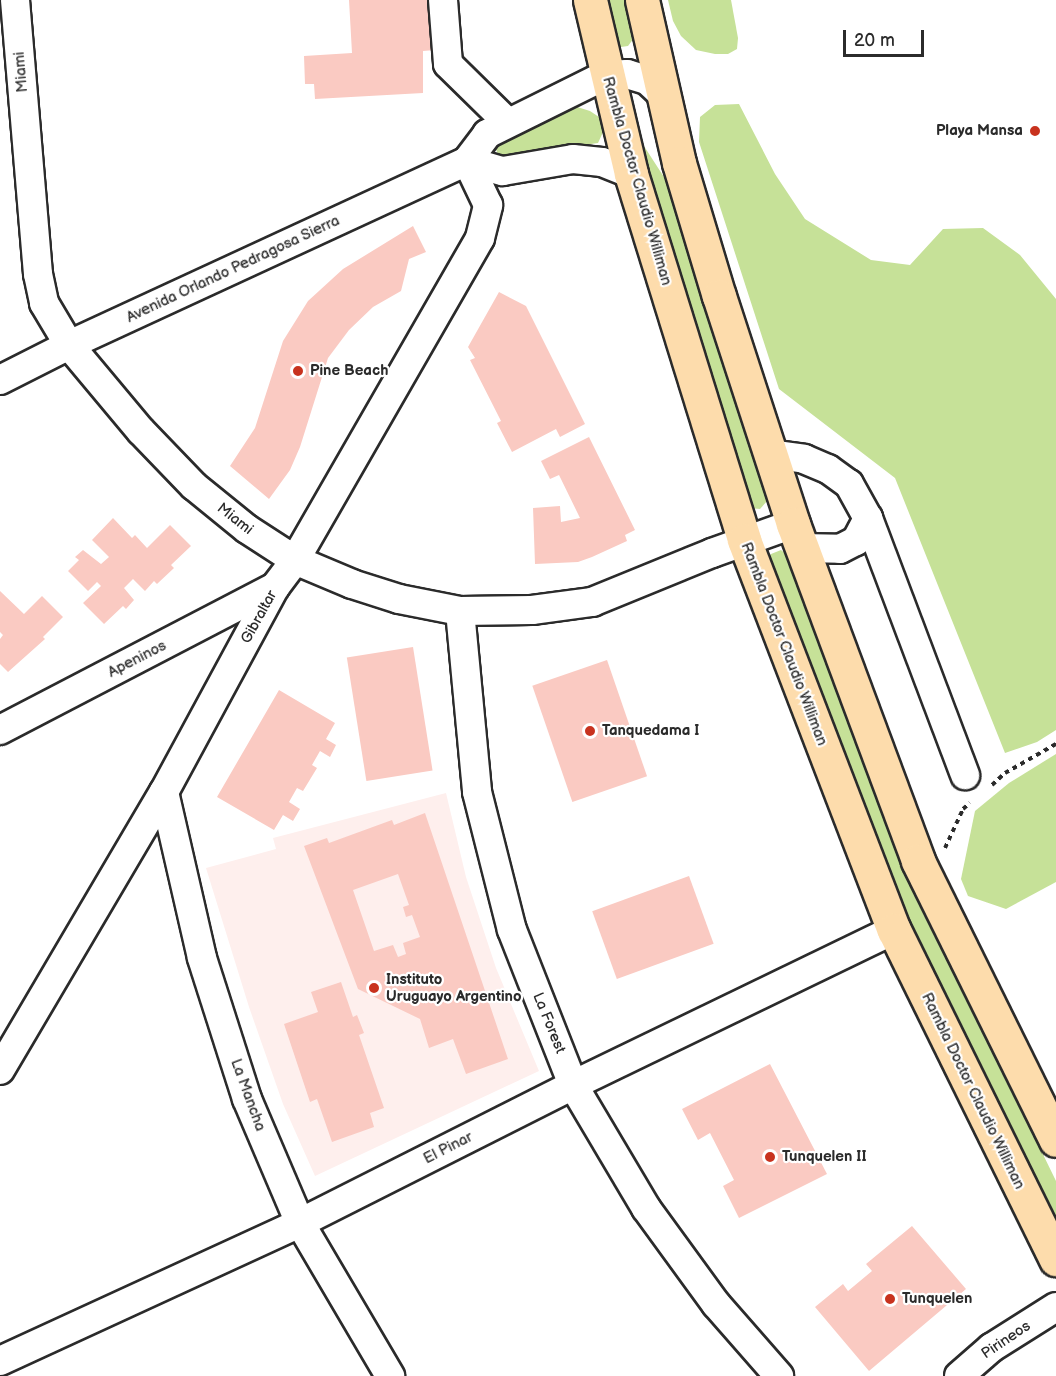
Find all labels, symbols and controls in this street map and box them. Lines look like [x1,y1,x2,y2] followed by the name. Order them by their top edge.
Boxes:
[846,18,927,56] scale bar
[854,30,895,51] text: 20 m
[10,51,32,93] street label: Miami
[598,74,676,288] street label: Rambla Doctor Claudio Williman
[936,122,1023,140] place label: Playa Mansa
[1028,124,1042,138] marker: Playa Mansa
[123,211,343,327] street label: Avenida Orlando Pedragosa Sierra
[310,362,388,380] place label: Pine Beach
[291,364,305,378] marker: Pine Beach
[213,499,257,539] street label: Miami
[737,540,831,748] street label: Rambla Doctor Claudio Williman
[237,587,281,647] street label: Gibraltar
[105,637,169,681] street label: Apeninos
[602,722,699,740] place label: Tanquedama I
[583,724,597,738] marker: Tanquedama I
[386,970,522,1005] place label: Instituto Uruguayo Argentino
[367,981,381,995] marker: Instituto Uruguayo Argentino
[529,990,569,1056] street label: La Forest
[917,990,1029,1192] street label: Rambla Doctor Claudio Williman
[227,1057,269,1133] street label: La Mancha
[420,1128,476,1168] street label: El Pinar
[782,1148,867,1166] place label: Tunquelen II
[763,1150,777,1164] marker: Tunquelen II
[902,1290,972,1308] place label: Tunquelen
[883,1292,897,1306] marker: Tunquelen
[978,1317,1034,1363] street label: Pirineos

